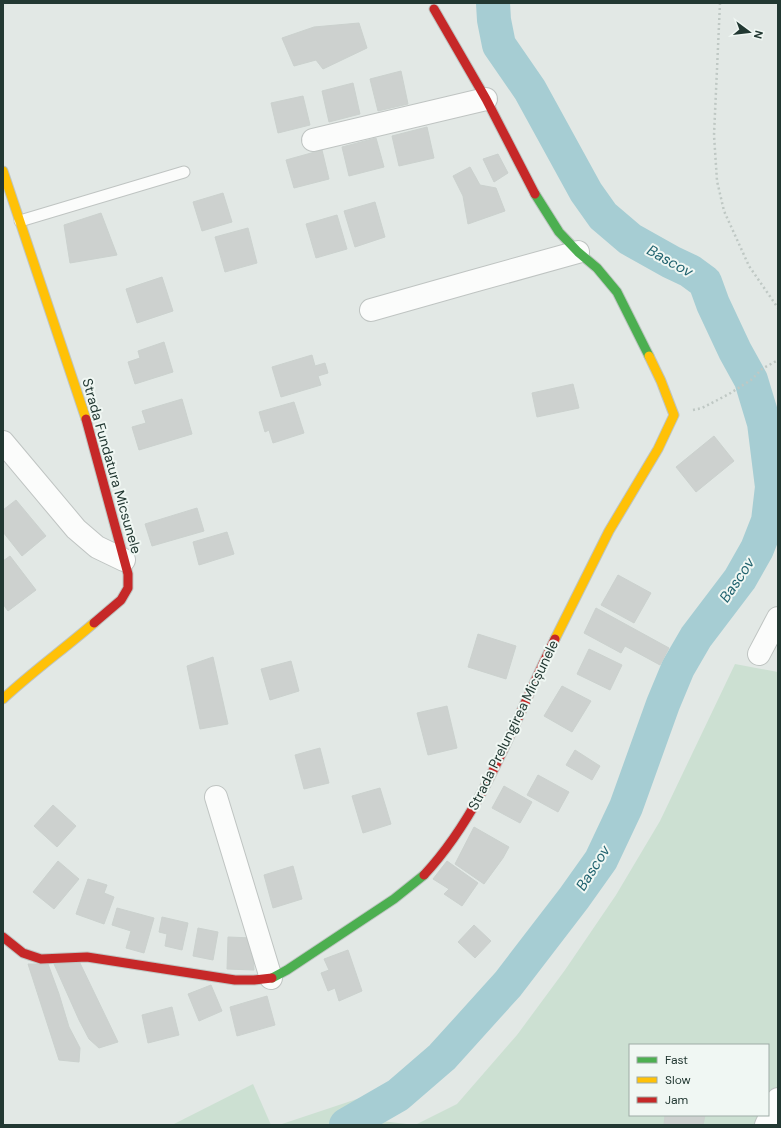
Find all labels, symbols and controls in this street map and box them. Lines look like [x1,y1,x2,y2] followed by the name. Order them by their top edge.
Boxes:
[729,12,769,52] north arrow
[751,29,766,40] text: N
[643,240,697,282] water label: Bascov
[78,376,146,556] street label: Strada Fundatura Micsunele
[715,553,760,606] water label: Bascov
[464,637,562,813] street label: Strada Prelungirea Micșunele
[571,841,615,894] water label: Bascov
[629,1044,769,1116] legend
[665,1052,688,1068] text: Fast
[665,1072,691,1088] text: Slow
[665,1092,688,1108] text: Jam

